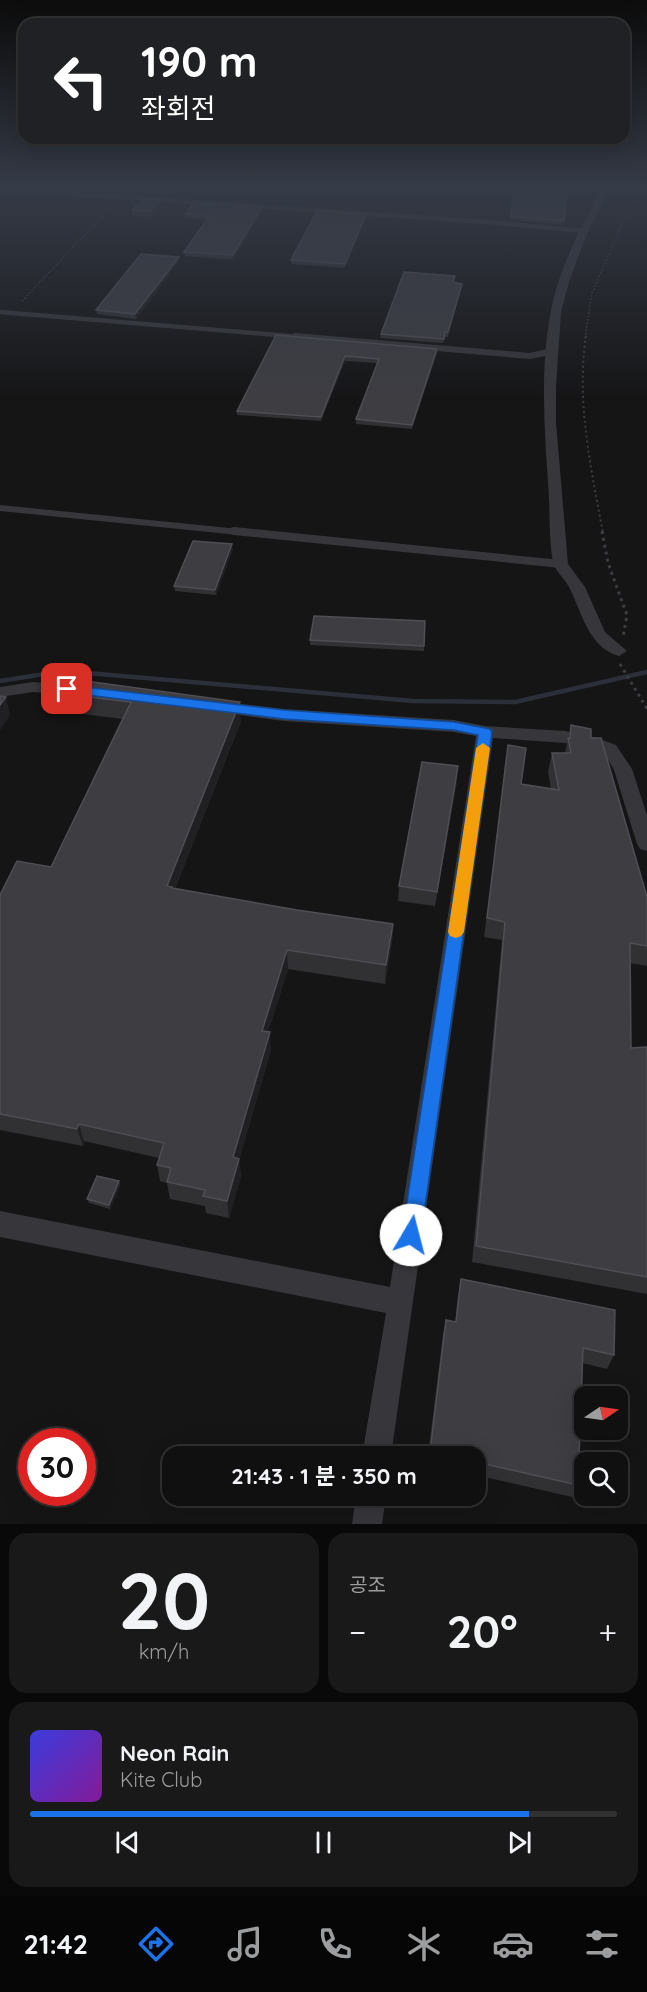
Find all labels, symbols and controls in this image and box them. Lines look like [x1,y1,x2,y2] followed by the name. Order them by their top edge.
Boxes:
[141,35,257,88] text: 190 m
[42,42,120,120] icon: left
[141,91,216,125] text: 좌회전
[41,663,92,714] pin
[50,672,83,705] icon: arrive
[379,1203,443,1267] position arrow
[574,1386,628,1440] north arrow
[574,1386,628,1506] map controls
[18,1428,96,1506] speed limit sign: 30
[574,1452,628,1506] button: search
[231,1462,417,1490] text: 21:43 · 1 분 · 350 m
[118,1551,210,1649] text: 20
[349,1572,386,1597] text: 공조
[447,1603,518,1659] text: 20°
[349,1611,366,1652] text: −
[598,1611,617,1652] text: +
[139,1639,189,1664] text: km/h
[120,1739,229,1767] text: Neon Rain
[120,1767,202,1792] text: Kite Club
[111,1826,144,1859] icon: previous
[307,1826,340,1859] icon: pause
[503,1826,536,1859] icon: next
[135,1923,177,1965] icon: directions
[224,1923,266,1965] icon: music
[314,1923,356,1965] icon: phone
[403,1923,445,1965] icon: climate
[492,1923,534,1965] icon: car
[581,1923,623,1965] icon: filters
[24,1927,88,1961] text: 21:42

